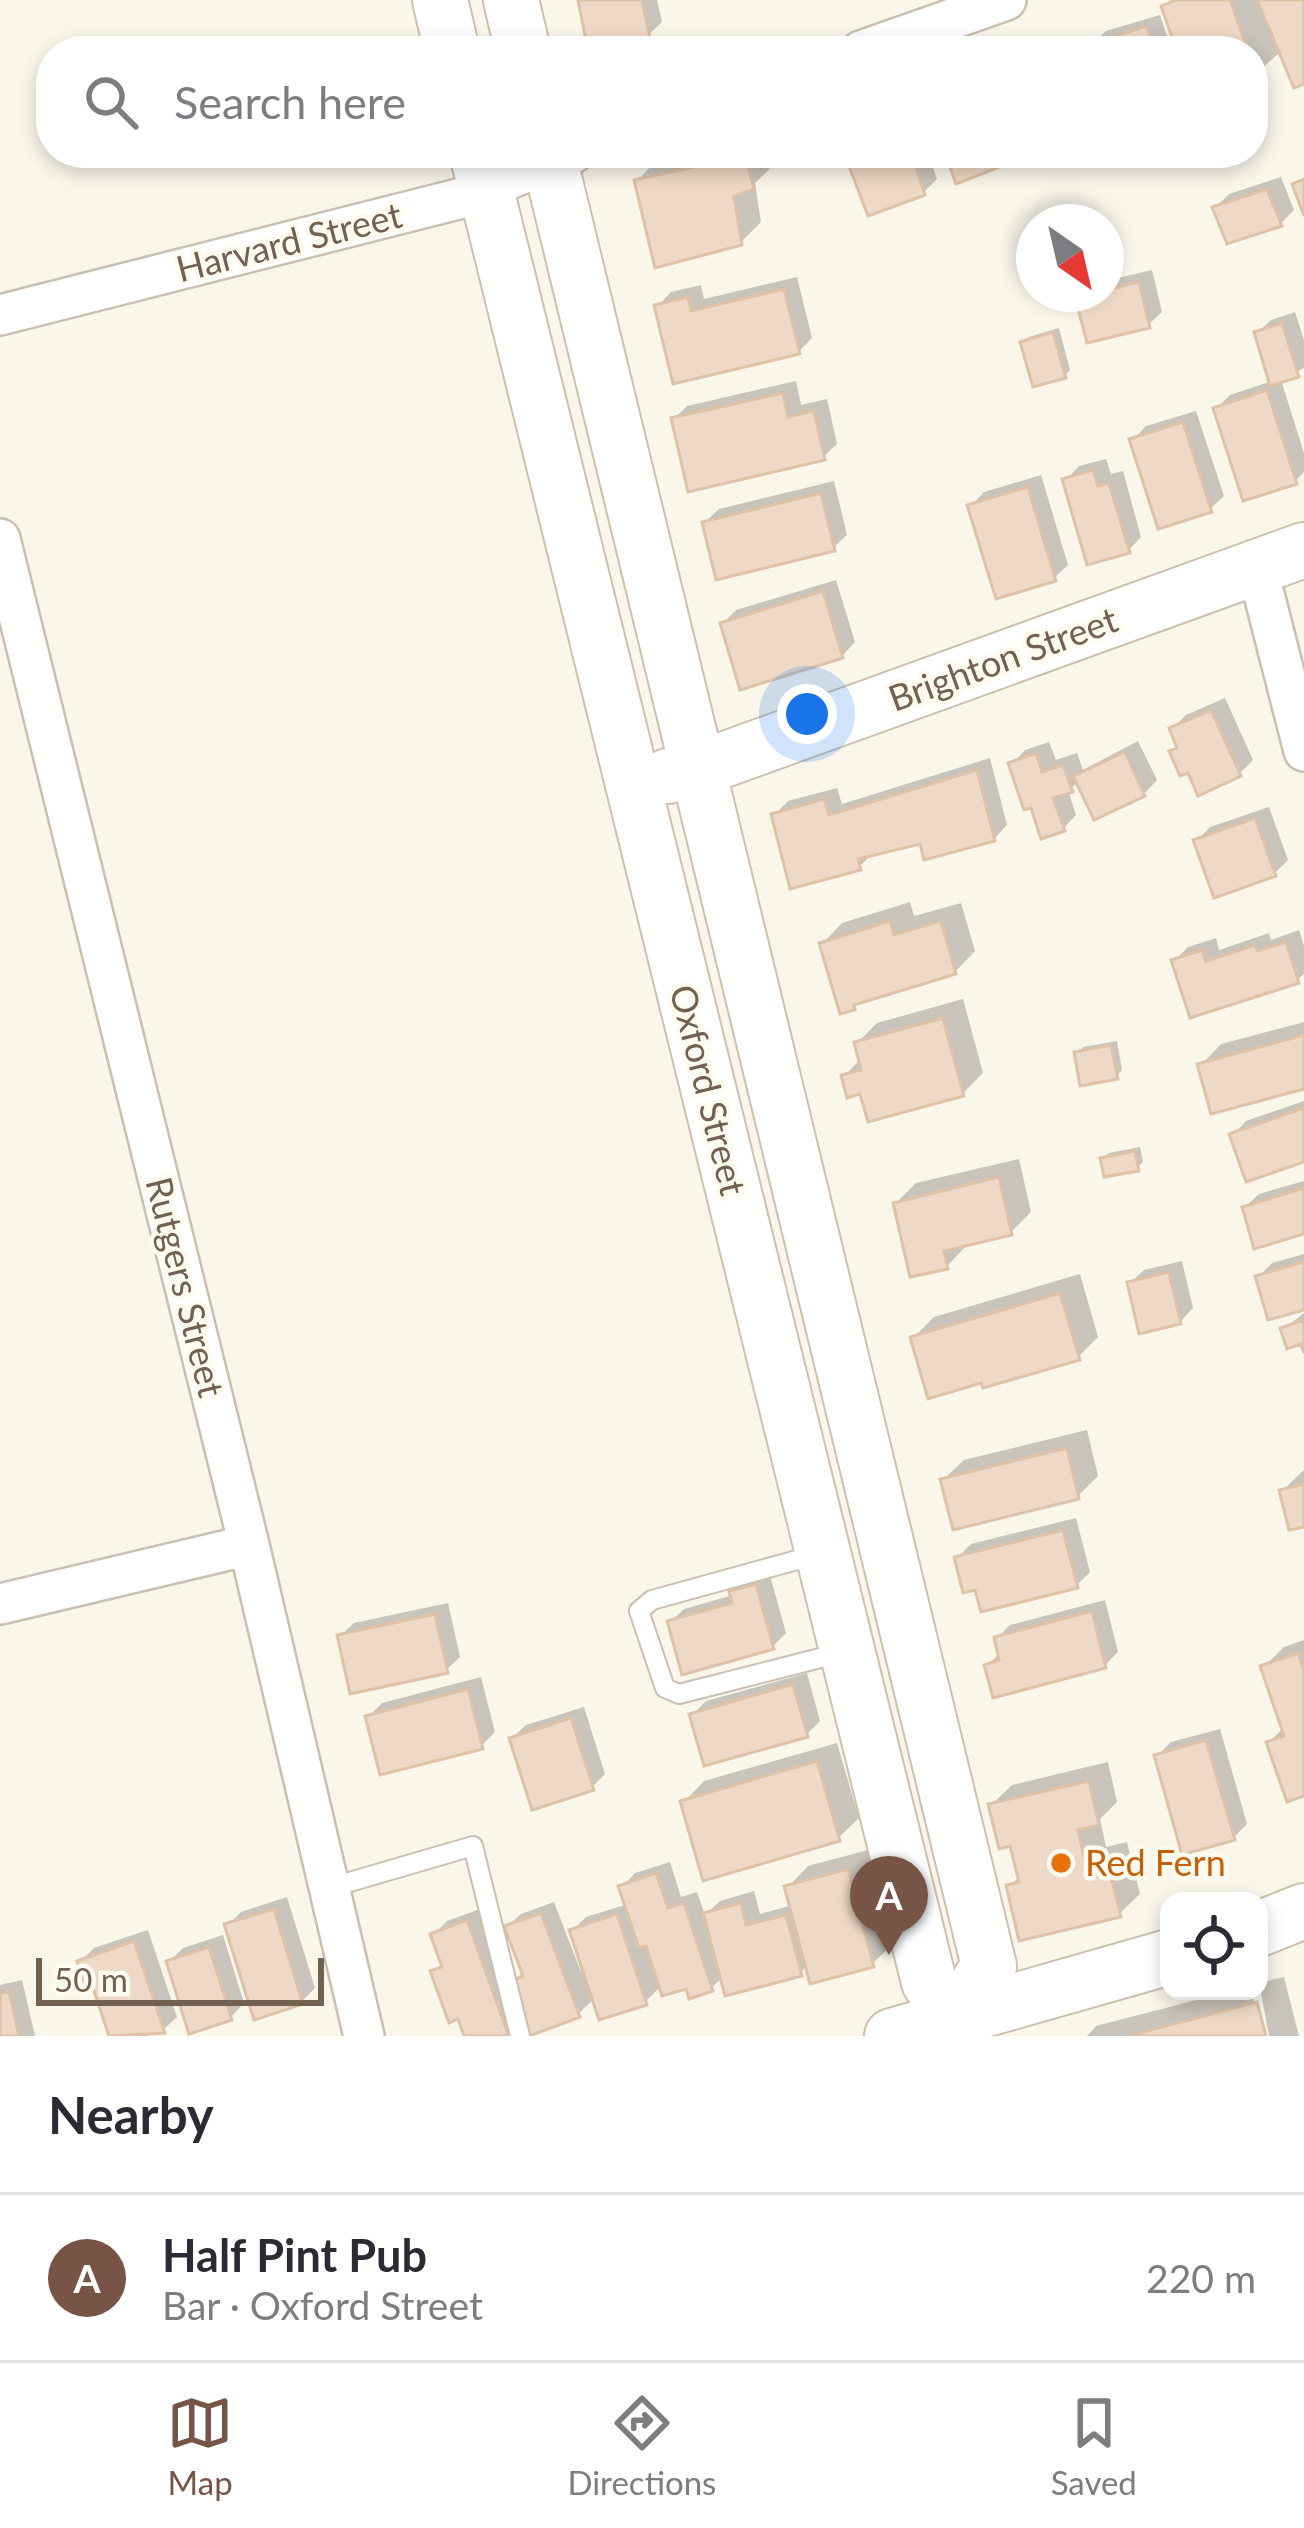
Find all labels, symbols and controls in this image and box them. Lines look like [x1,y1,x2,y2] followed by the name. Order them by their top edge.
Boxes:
[36,36,1268,168] search box
[78,69,144,135] icon: search
[174,75,406,129] text: Search here
[172,192,406,290] street label: Harvard Street
[1016,204,1124,312] north arrow
[882,596,1123,720] street label: Brighton Street
[777,684,837,744] your location
[662,980,756,1200] street label: Oxford Street
[137,1172,235,1401] street label: Rutgers Street
[1085,1840,1226,1884] place label: Red Fern
[1048,1850,1074,1876] marker: Red Fern
[850,1856,928,1955] pin: A
[1160,1892,1268,2000] map controls
[1160,1892,1268,2000] button: locate
[36,1952,324,2005] scale bar
[54,1959,128,1999] text: 50 m
[48,2084,214,2145] text: Nearby
[162,2228,427,2282] text: Half Pint Pub
[73,2255,101,2301] text: A
[1146,2255,1256,2301] text: 220 m
[162,2282,483,2328] text: Bar · Oxford Street
[167,2390,233,2502] tab: Map
[567,2390,716,2502] tab: Directions
[1051,2390,1137,2502] tab: Saved

